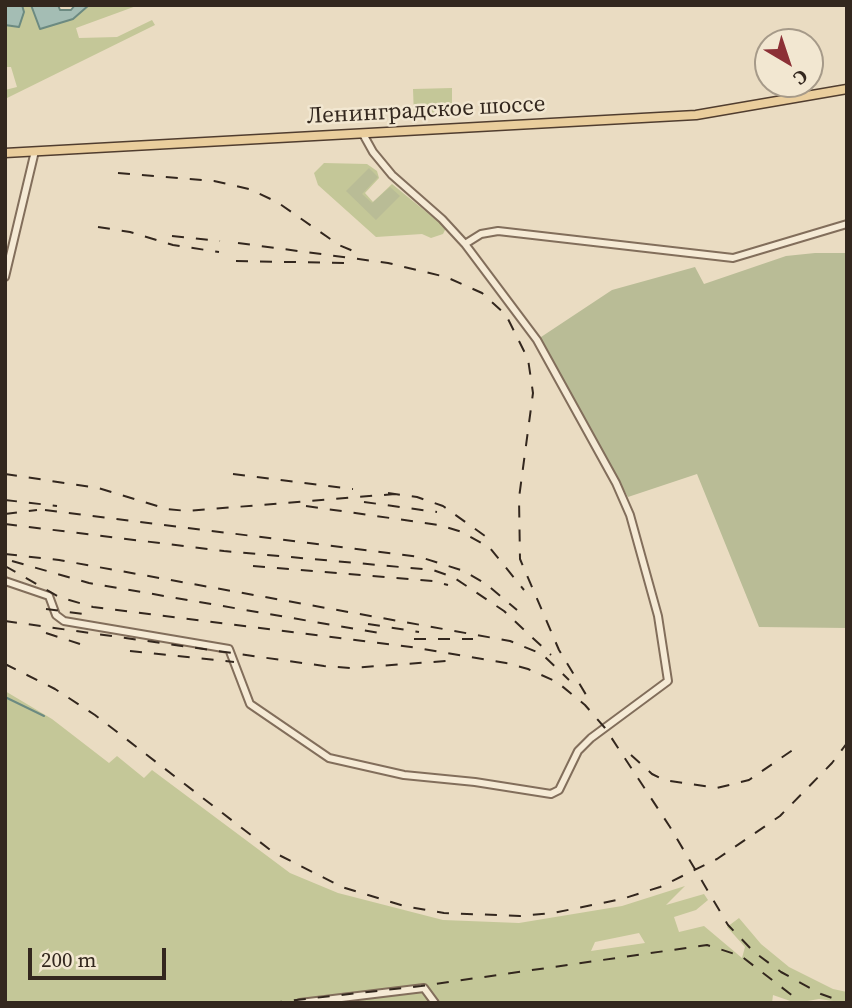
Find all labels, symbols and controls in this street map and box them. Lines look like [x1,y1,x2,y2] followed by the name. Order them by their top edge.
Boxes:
[754,28,824,98] north arrow
[788,64,814,92] text: С
[306,91,546,131] street label: Ленинградское шоссе
[32,934,170,978] scale bar
[41,945,96,974] text: 200 m

